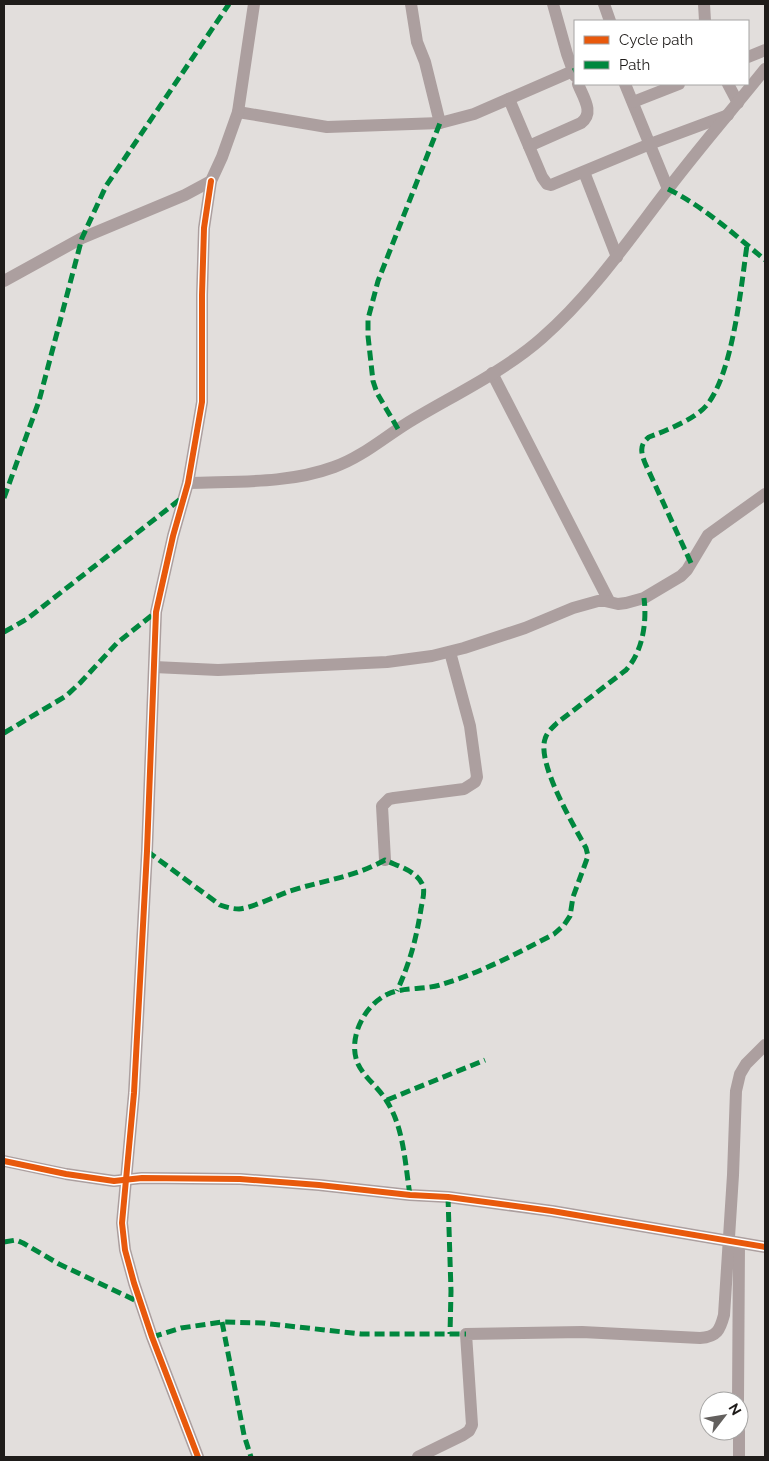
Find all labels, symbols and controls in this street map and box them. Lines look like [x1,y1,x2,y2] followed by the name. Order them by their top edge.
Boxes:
[574,20,749,85] legend
[619,31,693,49] text: Cycle path
[619,56,650,74] text: Path
[699,1391,749,1441] north arrow
[726,1401,745,1418] text: N

